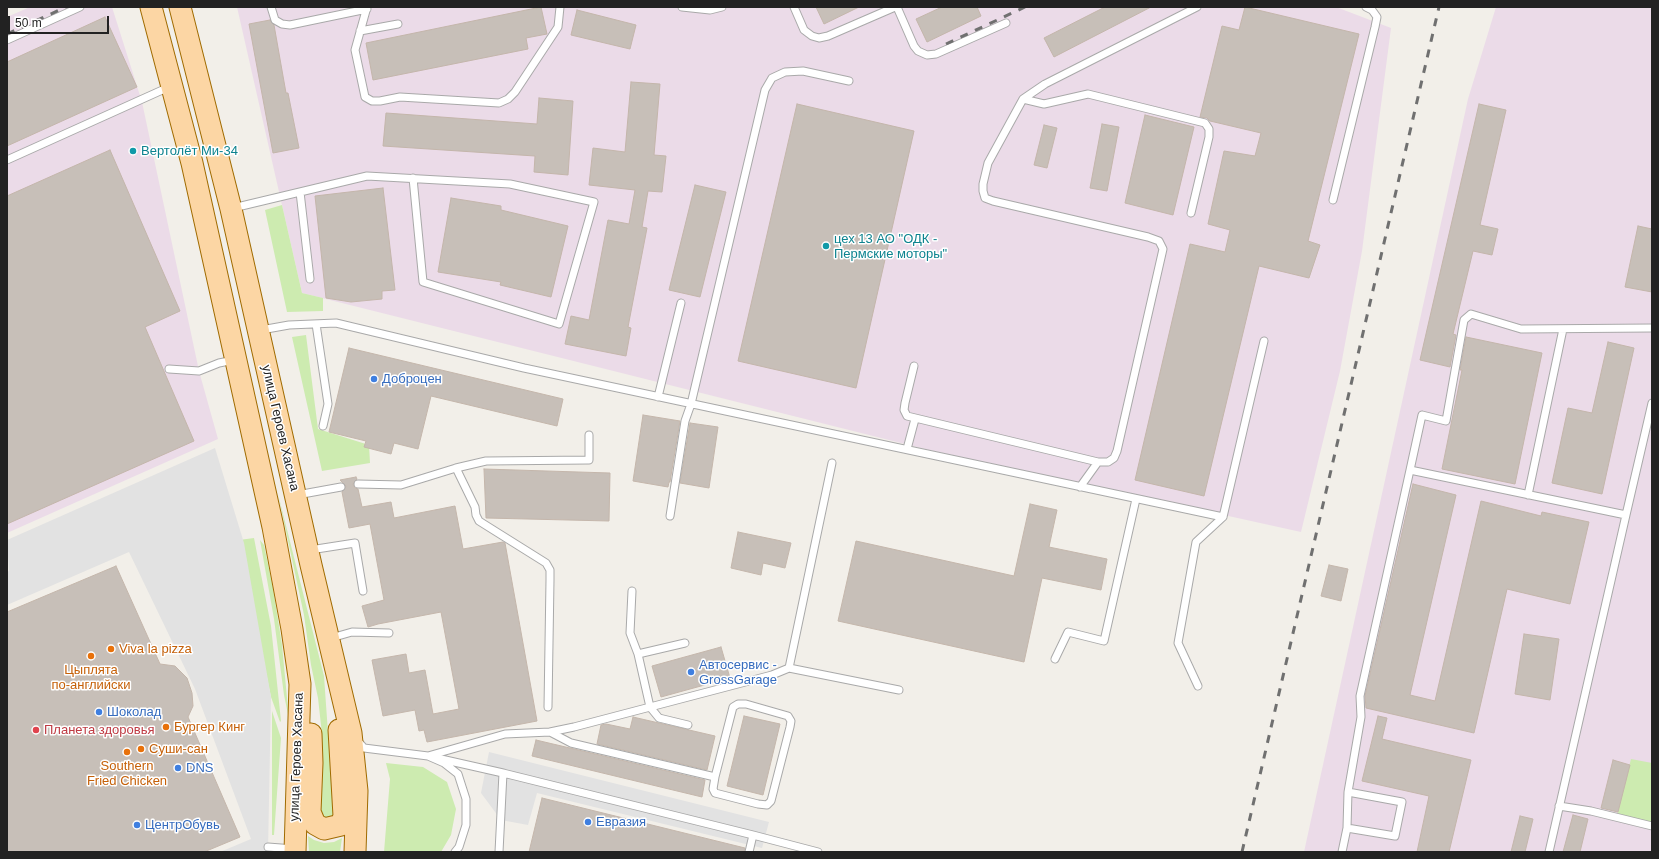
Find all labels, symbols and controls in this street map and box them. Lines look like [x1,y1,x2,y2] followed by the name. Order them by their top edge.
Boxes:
[10,8,111,34] scale bar
[15,16,42,30] text: 50 m
[141,143,238,159] place label: Вертолёт Ми-34
[128,146,138,156] marker: Вертолёт Ми-34
[834,231,947,262] place label: цех 13 АО "ОДК - Пермские моторы"
[821,241,831,251] marker: цех 13 АО "ОДК - Пермские моторы"
[258,363,302,493] street label: улица Героев Хасана
[382,371,442,387] place label: Доброцен
[369,374,379,384] marker: Доброцен
[119,641,192,657] place label: Viva la pizza
[106,644,116,654] marker: Viva la pizza
[86,651,96,661] marker: Цыплята по-английски
[699,657,777,688] place label: Автосервис - GrossGarage
[51,662,131,693] place label: Цыплята по-английски
[686,667,696,677] marker: Автосервис - GrossGarage
[287,692,307,822] street label: улица Героев Хасана
[107,704,161,720] place label: Шоколад
[94,707,104,717] marker: Шоколад
[174,719,245,735] place label: Бургер Кинг
[44,722,154,738] place label: Планета здоровья
[161,722,171,732] marker: Бургер Кинг
[31,725,41,735] marker: Планета здоровья
[149,741,208,757] place label: Суши-сан
[136,744,146,754] marker: Суши-сан
[122,747,132,757] marker: Southern Fried Chicken
[87,758,167,789] place label: Southern Fried Chicken
[186,760,213,776] place label: DNS
[173,763,183,773] marker: DNS
[596,814,646,830] place label: Евразия
[145,817,220,833] place label: ЦентрОбувь
[583,817,593,827] marker: Евразия
[132,820,142,830] marker: ЦентрОбувь

